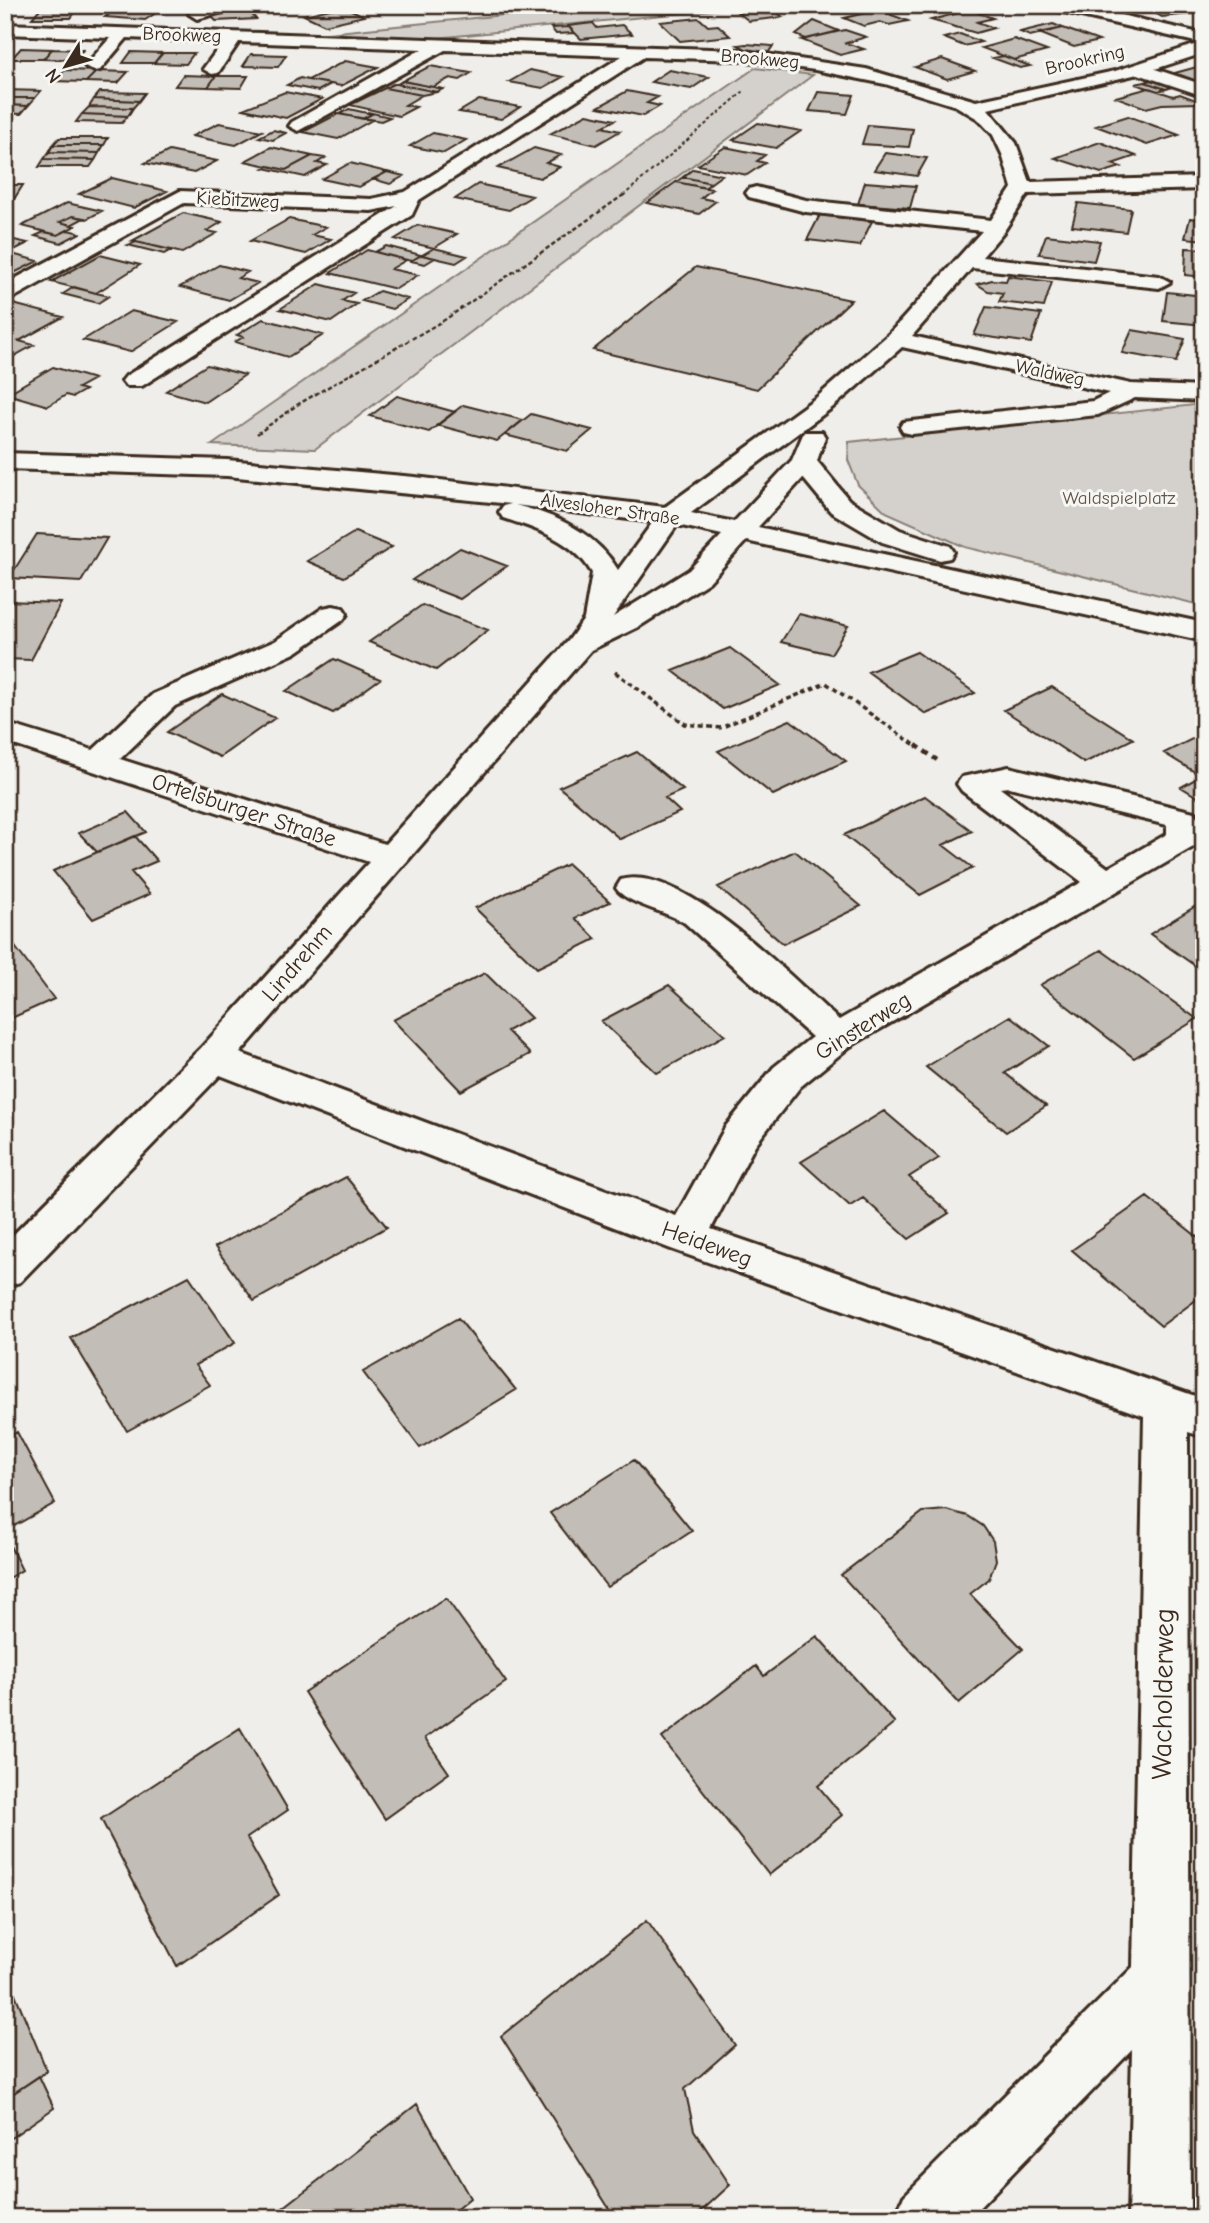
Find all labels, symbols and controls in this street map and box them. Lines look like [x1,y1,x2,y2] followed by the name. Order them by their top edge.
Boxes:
[142,23,222,47] street label: Brookweg
[32,32,102,102] north arrow
[1043,40,1127,80] street label: Brookring
[720,45,800,73] street label: Brookweg
[41,64,66,87] text: N
[196,187,280,213] street label: Kiebitzweg
[1014,355,1086,391] street label: Waldweg
[1063,487,1175,509] park label: Waldspielplatz
[539,488,681,530] street label: Alvesloher Straße
[148,767,340,853] street label: Ortelsburger Straße
[256,919,338,1007] street label: Lindrehm
[810,986,916,1066] street label: Ginsterweg
[658,1215,756,1273] street label: Heideweg
[1146,1608,1180,1780] street label: Wacholderweg

